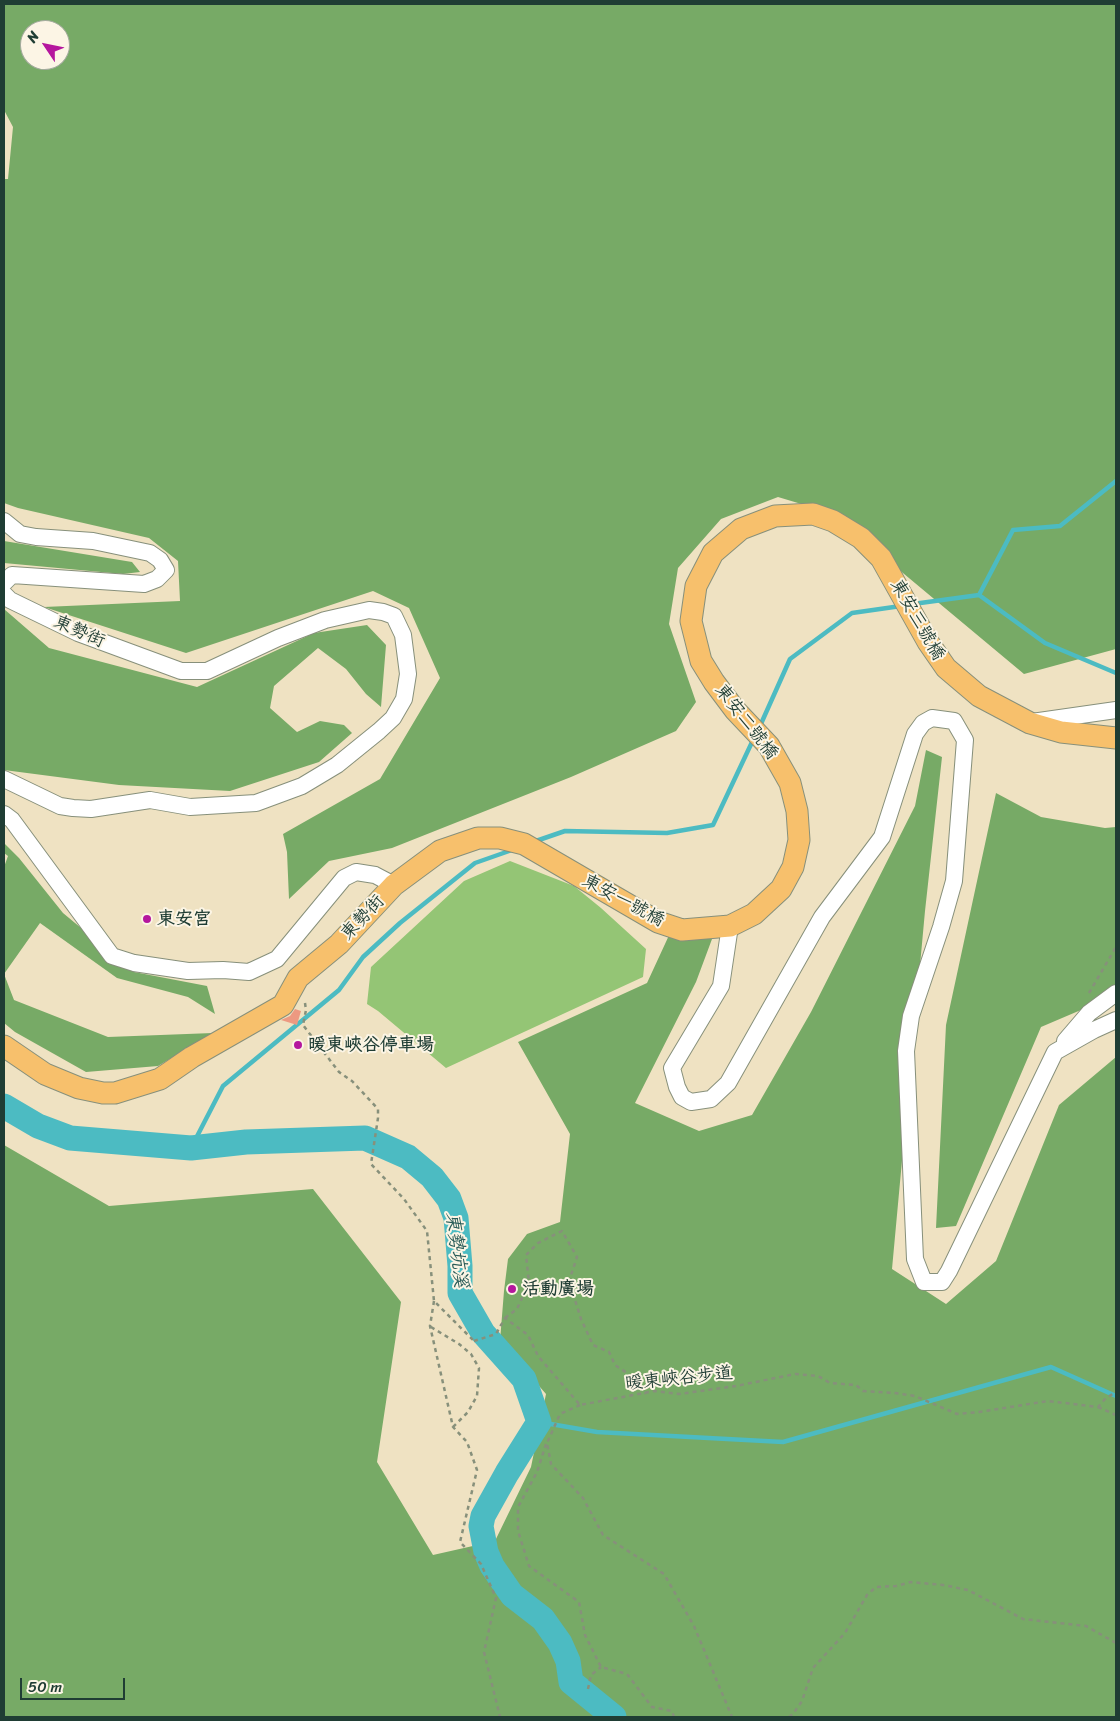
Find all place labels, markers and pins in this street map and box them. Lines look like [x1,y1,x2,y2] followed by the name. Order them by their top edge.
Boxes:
[157,908,211,930] place label: 東安宮
[141,913,153,925] marker: 東安宮
[308,1034,434,1056] place label: 暖東峽谷停車場
[292,1039,304,1051] marker: 暖東峽谷停車場
[522,1278,594,1300] place label: 活動廣場
[506,1283,518,1295] marker: 活動廣場

